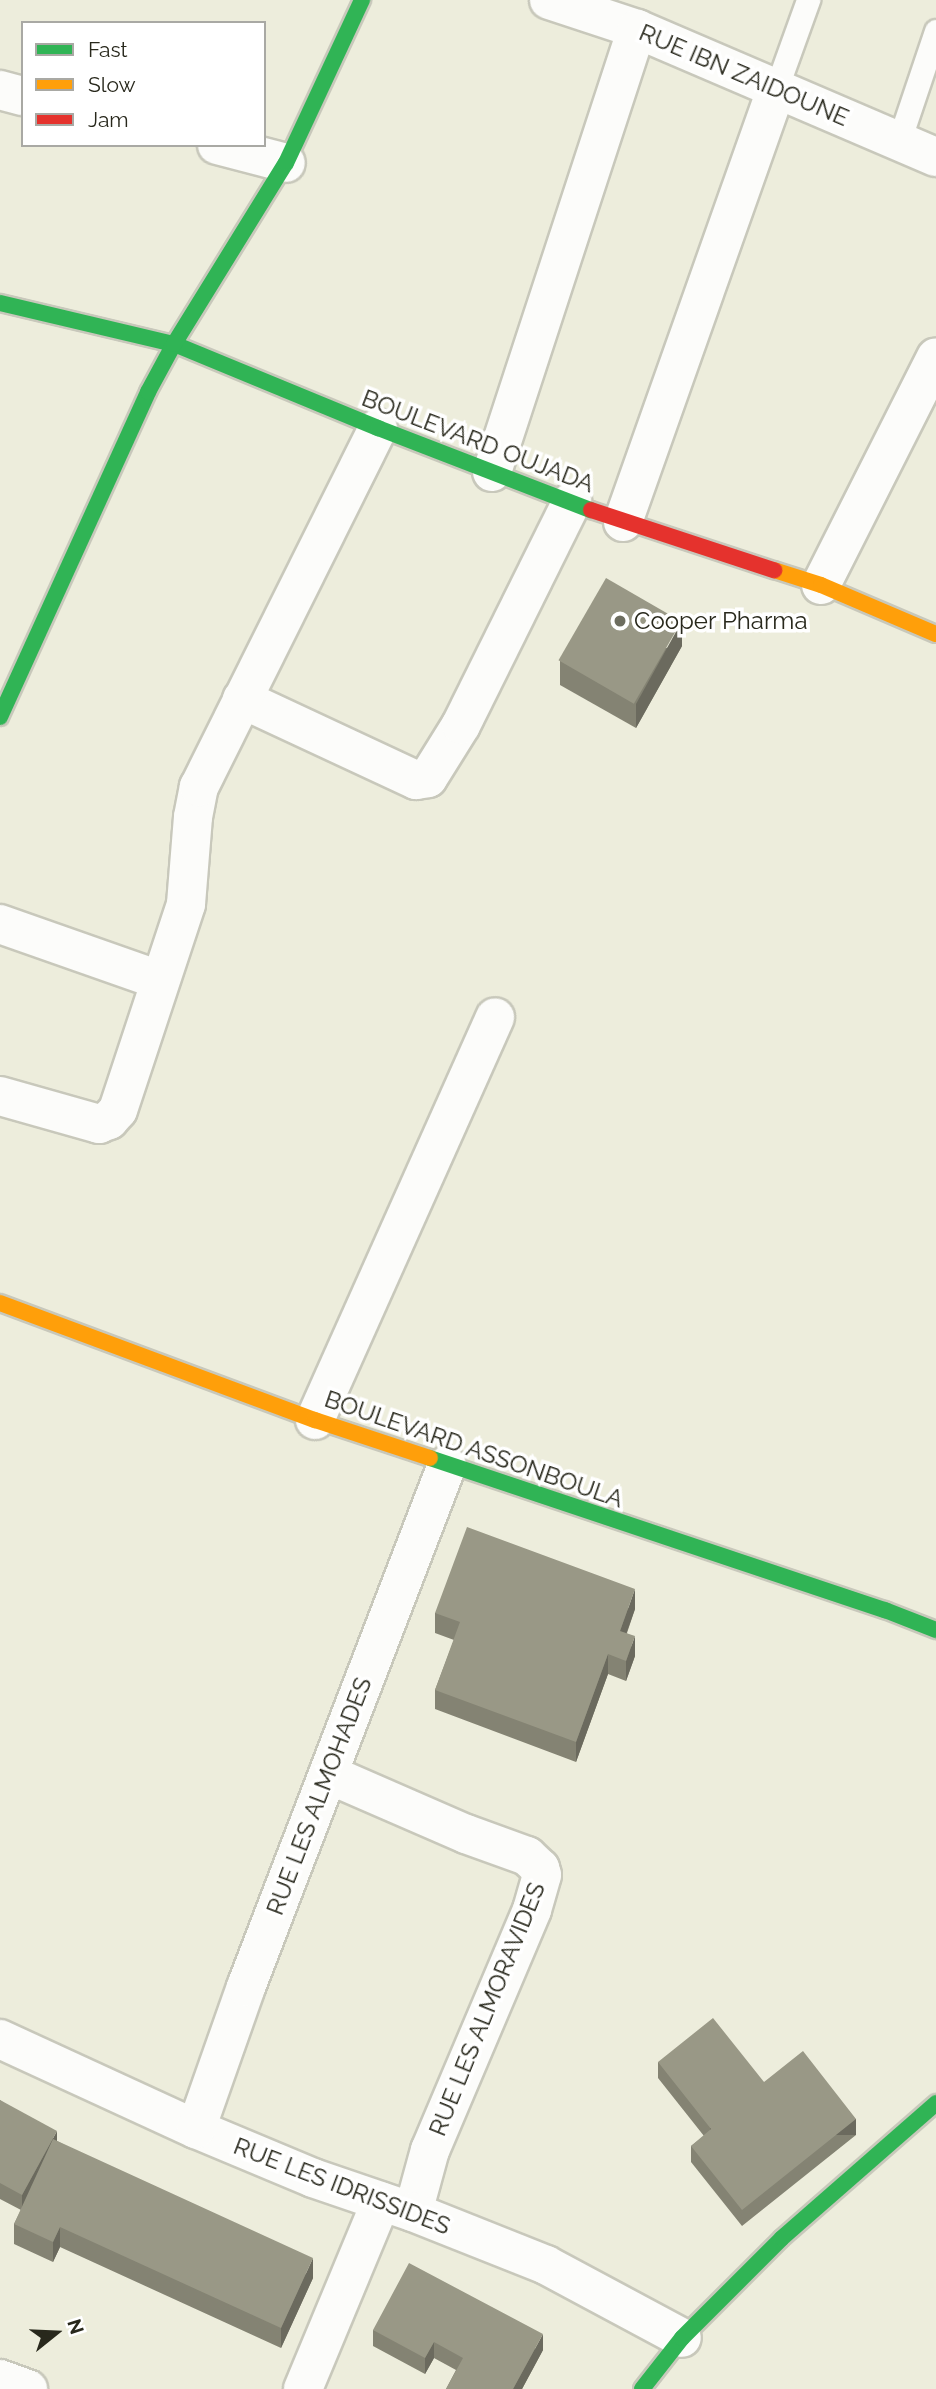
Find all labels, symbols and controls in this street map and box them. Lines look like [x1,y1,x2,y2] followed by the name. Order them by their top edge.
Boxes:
[635,18,853,132] street label: RUE IBN ZAIDOUNE
[21,21,266,147] legend
[88,37,128,62] text: Fast
[88,72,136,97] text: Slow
[88,107,129,132] text: Jam
[358,383,598,499] street label: BOULEVARD OUJADA
[634,607,808,635] place label: Cooper Pharma
[612,613,628,629] marker: Cooper Pharma
[320,1384,628,1514] street label: BOULEVARD ASSONBOULA
[260,1673,378,1919] street label: RUE LES ALMOHADES
[423,1878,551,2140] street label: RUE LES ALMORAVIDES
[230,2131,454,2241] street label: RUE LES IDRISSIDES
[21,2298,91,2368] north arrow
[63,2316,89,2337] text: N

